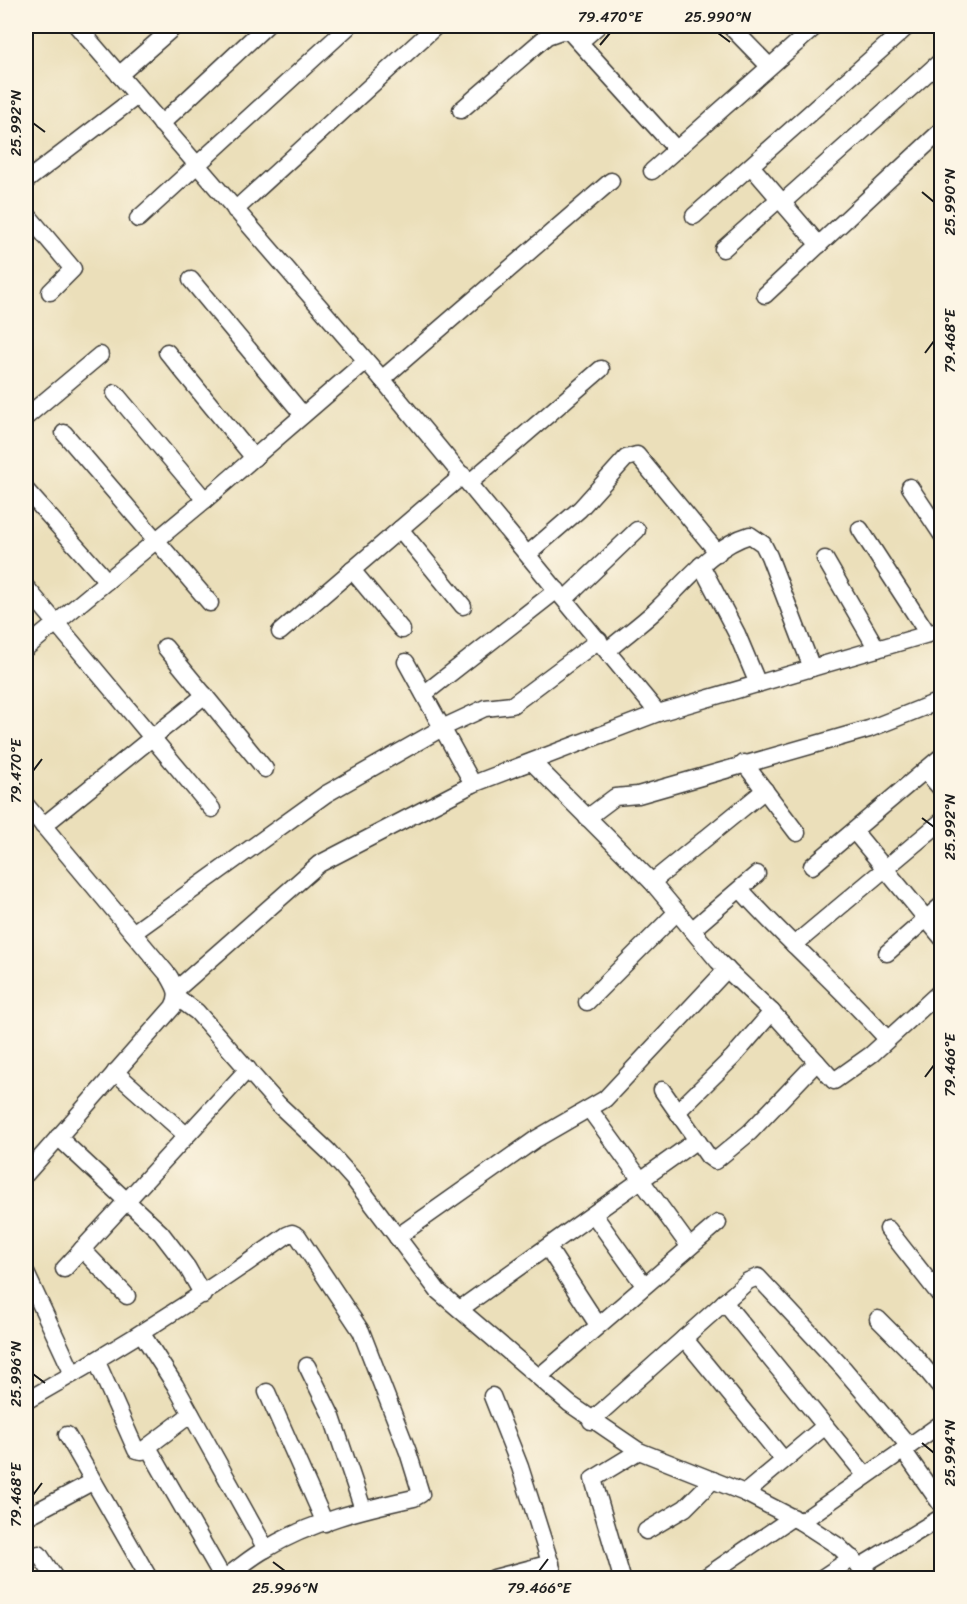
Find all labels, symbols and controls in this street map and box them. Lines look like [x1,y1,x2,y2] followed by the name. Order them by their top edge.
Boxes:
[578,4,644,30] text: 79.470°E
[684,4,752,30] text: 25.990°N
[3,89,29,156] text: 25.992°N
[937,168,963,236] text: 25.990°N
[937,307,963,373] text: 79.468°E
[3,737,29,803] text: 79.470°E
[937,793,963,860] text: 25.992°N
[937,1032,963,1097] text: 79.466°E
[3,1340,29,1407] text: 25.996°N
[937,1419,963,1486] text: 25.994°N
[3,1461,29,1527] text: 79.468°E
[252,1575,319,1601] text: 25.996°N
[507,1575,572,1601] text: 79.466°E

